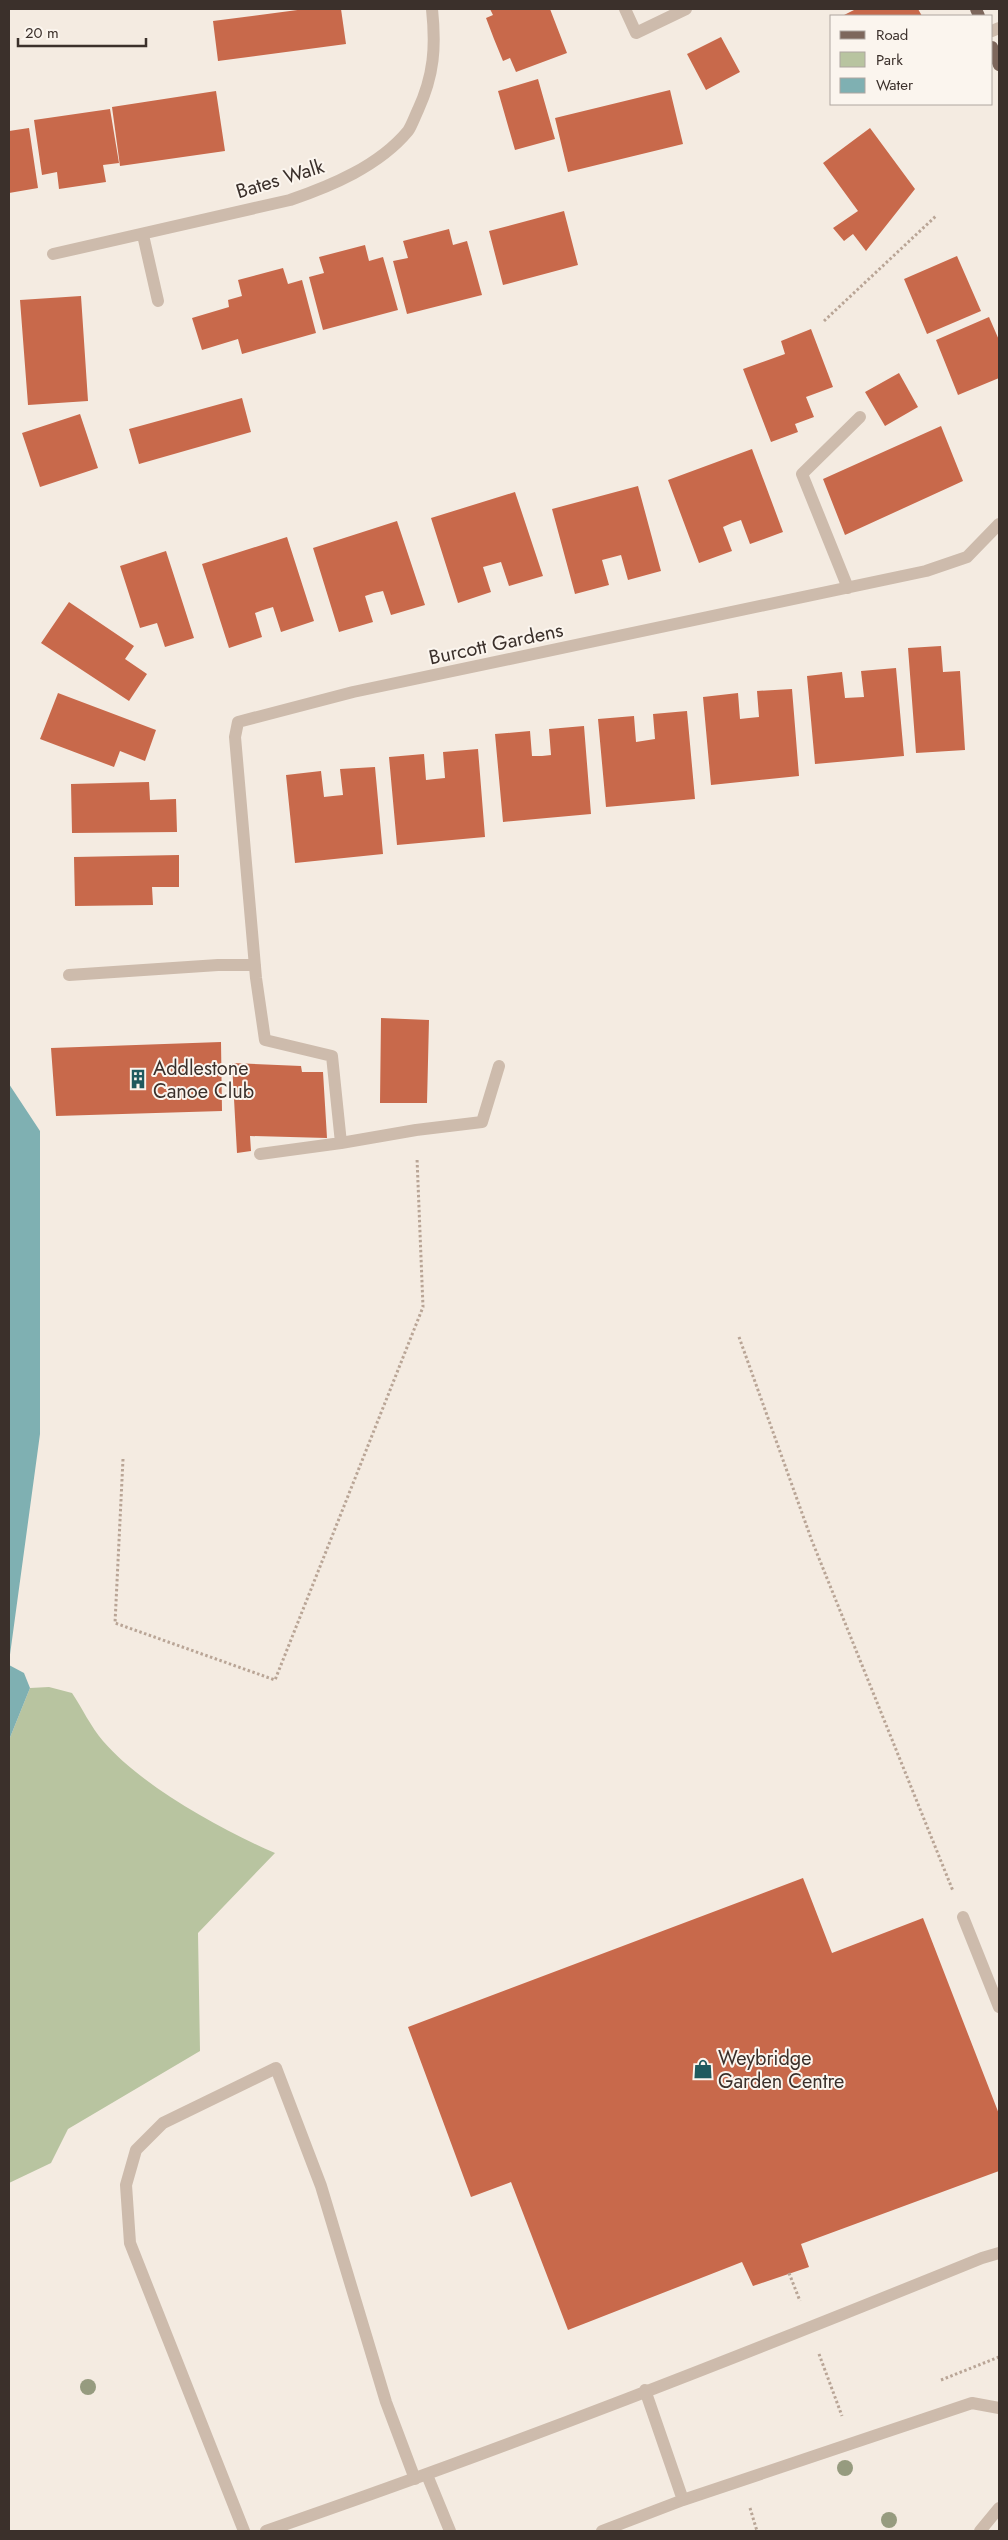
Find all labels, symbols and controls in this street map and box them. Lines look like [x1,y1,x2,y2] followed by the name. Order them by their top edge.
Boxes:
[18,15,145,47] scale bar
[830,15,993,105] legend
[25,22,59,44] text: 20 m
[876,24,908,46] text: Road
[876,49,903,71] text: Park
[876,74,914,96] text: Water
[232,152,328,206] street label: Bates Walk
[426,616,566,672] street label: Burcott Gardens
[153,1054,254,1106] place label: Addlestone Canoe Club
[127,1068,149,1090] building icon: Addlestone Canoe Club
[718,2044,844,2096] place label: Weybridge Garden Centre
[692,2058,714,2080] shop icon: Weybridge Garden Centre

